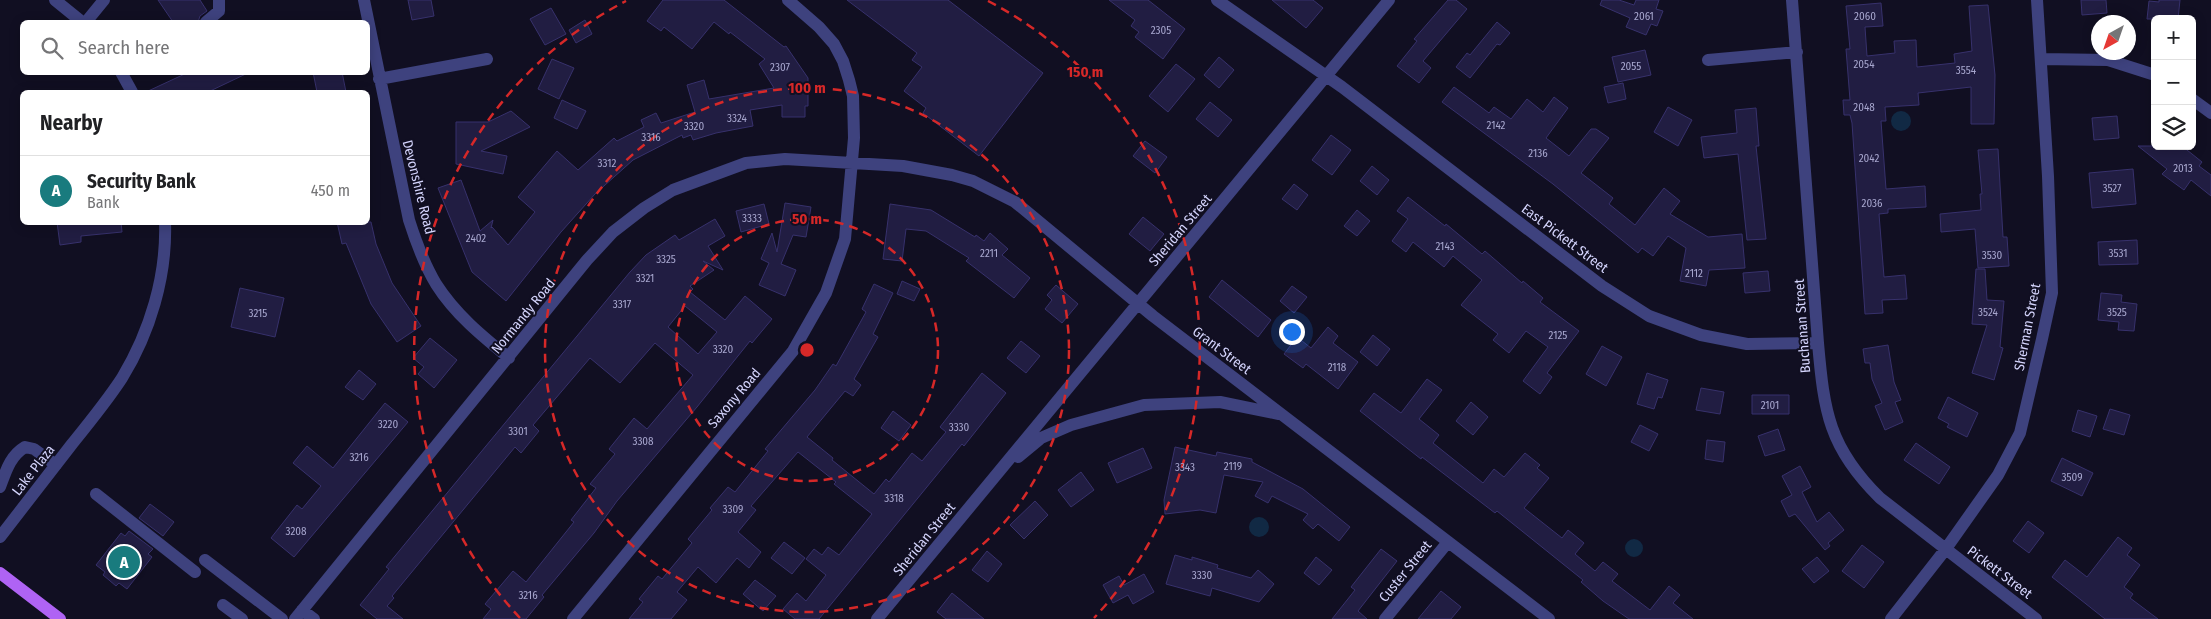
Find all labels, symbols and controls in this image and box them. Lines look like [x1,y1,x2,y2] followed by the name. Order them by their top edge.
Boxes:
[1634,10,1654,23] house number: 2061
[1854,10,1876,23] house number: 2060
[2091,15,2136,60] north arrow
[2151,15,2196,150] map controls
[2151,15,2196,60] button: +
[20,20,370,75] search box
[1151,24,1171,37] house number: 2305
[38,34,66,62] icon: search
[78,36,170,59] text: Search here
[1854,58,1875,71] house number: 2054
[1621,60,1641,73] house number: 2055
[2151,60,2196,105] button: −
[770,61,790,74] house number: 2307
[1067,63,1103,81] text: 150 m
[1956,64,1977,77] house number: 3554
[788,79,826,97] text: 100 m
[1853,101,1875,114] house number: 2048
[2151,105,2196,150] button: layers
[40,110,102,136] text: Nearby
[727,112,748,125] house number: 3324
[1487,119,1506,132] house number: 2142
[684,120,704,133] house number: 3320
[641,131,661,144] house number: 3316
[399,138,438,236] street label: Devonshire Road
[1528,147,1548,160] house number: 2136
[1859,152,1879,165] house number: 2042
[598,157,617,170] house number: 3312
[2173,162,2193,175] house number: 2013
[87,170,196,193] text: Security Bank
[52,181,60,200] text: A
[311,181,350,200] text: 450 m
[2102,182,2122,195] house number: 3527
[1145,190,1216,270] street label: Sheridan Street
[87,193,119,212] text: Bank
[1862,197,1883,210] house number: 2036
[1518,200,1612,277] street label: East Pickett Street
[792,210,822,228] text: 50 m
[742,212,762,225] house number: 3333
[466,232,486,245] house number: 2402
[1435,240,1455,253] house number: 2143
[980,247,998,260] house number: 2211
[2109,247,2127,260] house number: 3531
[1982,249,2003,262] house number: 3530
[656,253,676,266] house number: 3325
[1685,267,1703,280] house number: 2112
[636,272,654,285] house number: 3321
[488,275,559,357] street label: Normandy Road
[1791,278,1814,374] street label: Buchanan Street
[2011,281,2044,372] street label: Sherman Street
[613,298,632,311] house number: 3317
[1978,306,1999,319] house number: 3524
[2107,306,2127,319] house number: 3525
[249,307,267,320] house number: 3215
[1279,319,1305,345] your location
[1189,323,1255,378] street label: Grant Street
[1549,329,1567,342] house number: 2125
[798,341,816,359] centre of rings
[713,343,733,356] house number: 3320
[1328,361,1347,374] house number: 2118
[704,365,764,432] street label: Saxony Road
[1761,399,1779,412] house number: 2101
[378,418,398,431] house number: 3220
[949,421,970,434] house number: 3330
[508,425,528,438] house number: 3301
[632,435,654,448] house number: 3308
[8,442,58,499] street label: Lake Plaza
[349,451,369,464] house number: 3216
[1224,460,1242,473] house number: 2119
[1175,461,1195,474] house number: 3343
[2062,471,2083,484] house number: 3509
[884,492,904,505] house number: 3318
[890,499,959,579] street label: Sheridan Street
[723,503,743,516] house number: 3309
[286,525,307,538] house number: 3208
[1375,537,1436,605] street label: Custer Street
[1964,542,2036,603] street label: Pickett Street
[108,543,140,581] pin: A
[1192,569,1213,582] house number: 3330
[518,589,538,602] house number: 3216

